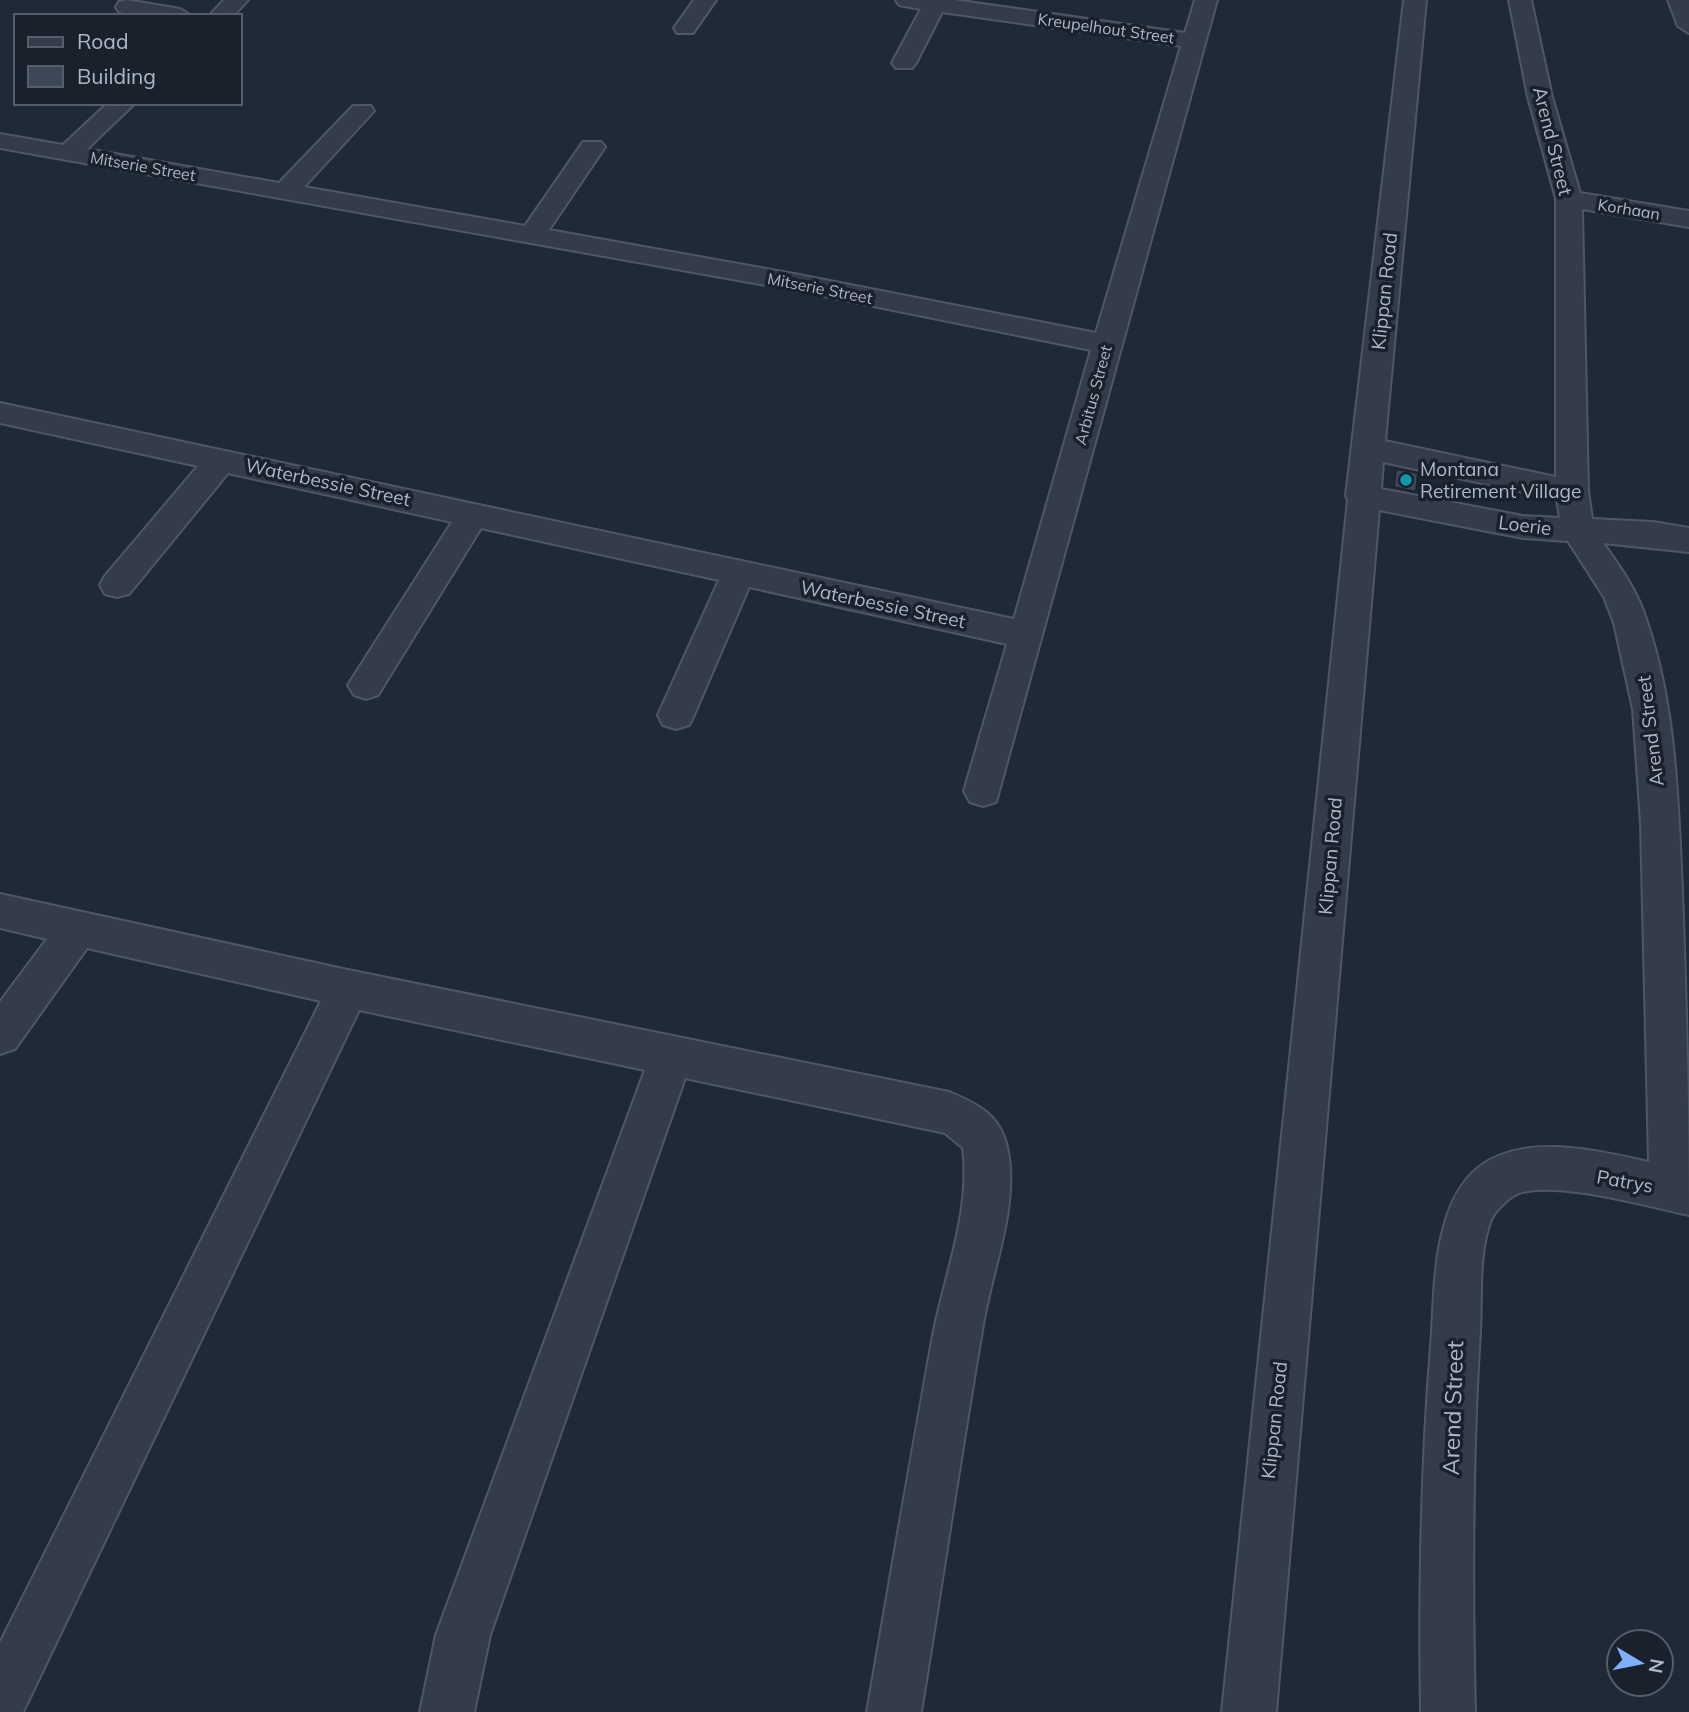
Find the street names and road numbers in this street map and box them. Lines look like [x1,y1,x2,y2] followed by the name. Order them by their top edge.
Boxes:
[1036,9,1176,48] street label: Kreupelhout Street
[1528,84,1578,198] street label: Arend Street
[89,147,198,185] street label: Mitserie Street
[1596,194,1662,224] street label: Korhaan
[1366,231,1402,351] street label: Klippan Road
[766,268,875,308] street label: Mitserie Street
[1070,343,1116,447] street label: Arbitus Street
[243,453,413,511] street label: Waterbessie Street
[1497,510,1553,540] street label: Loerie
[798,575,968,633] street label: Waterbessie Street
[1631,674,1669,788] street label: Arend Street
[1313,796,1347,916] street label: Klippan Road
[1595,1164,1655,1198] street label: Patrys
[1436,1340,1469,1476] street label: Arend Street
[1256,1360,1292,1480] street label: Klippan Road

